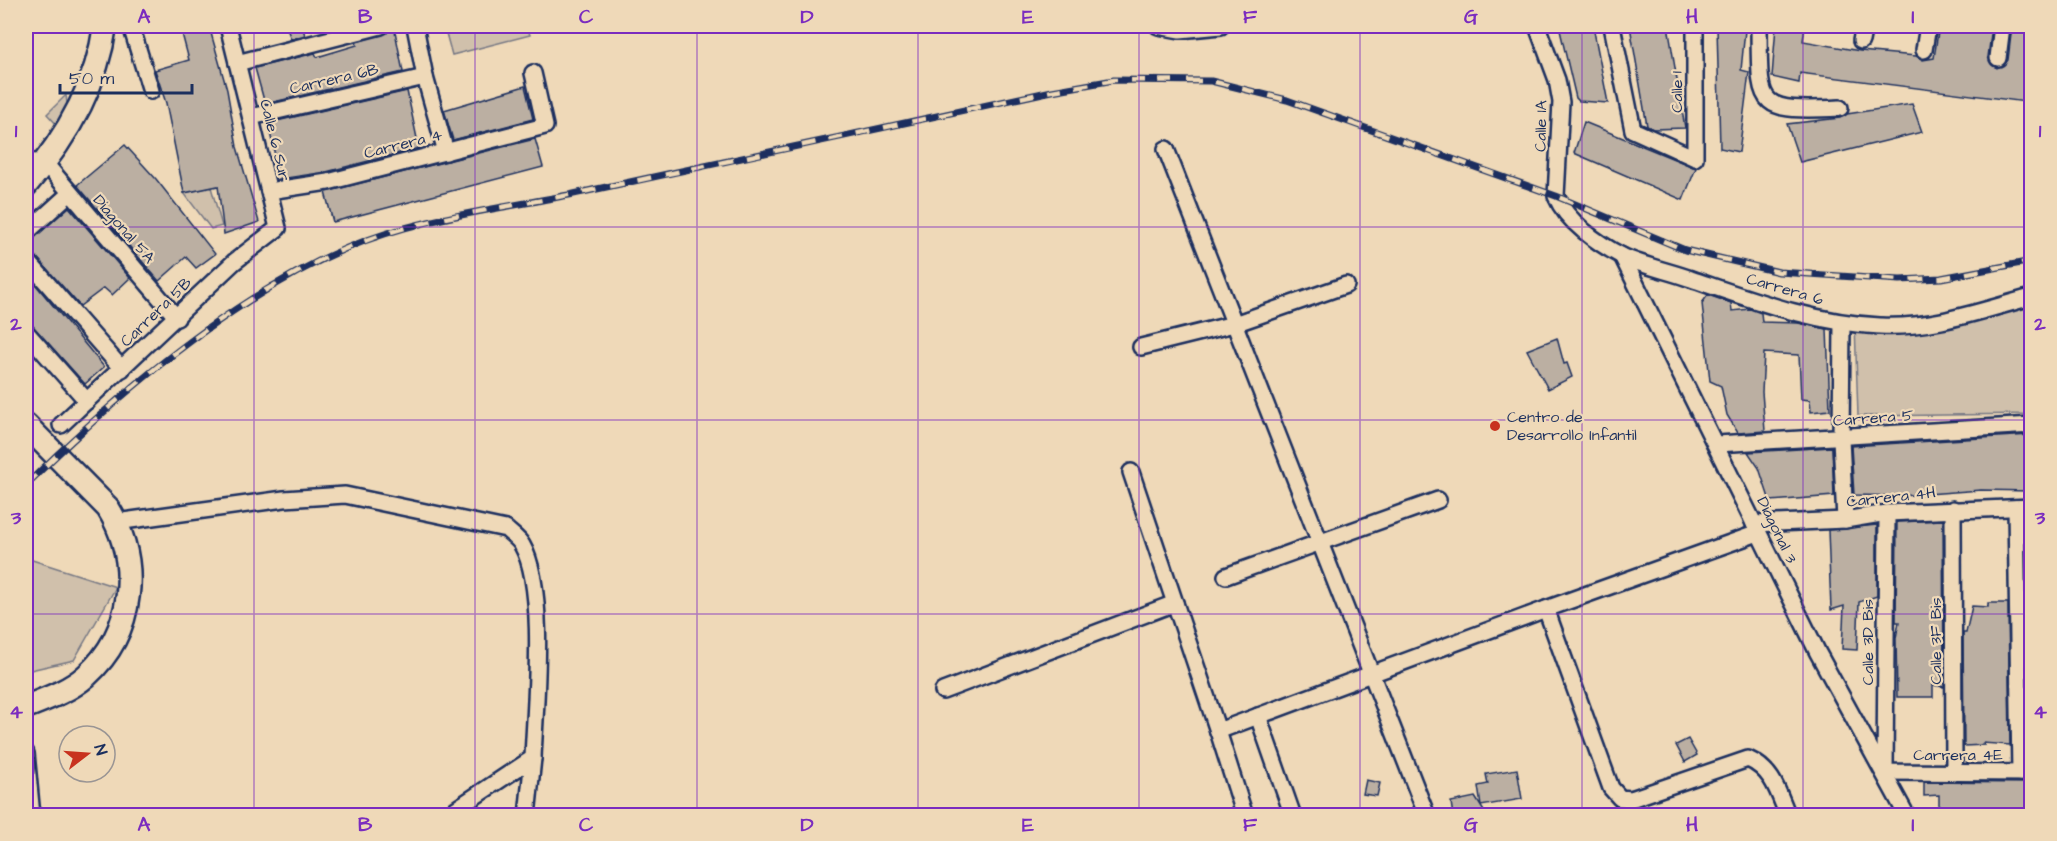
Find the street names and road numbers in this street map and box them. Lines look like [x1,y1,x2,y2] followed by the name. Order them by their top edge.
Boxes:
[287,58,381,100] street label: Carrera 6B
[1666,71,1688,113] street label: Calle 1
[254,97,296,183] street label: Calle 6 Sur
[1530,100,1552,152] street label: Calle 1A
[362,124,445,164] street label: Carrera 4
[87,190,160,269] street label: Diagonal 5A
[1744,268,1826,310] street label: Carrera 6
[115,272,197,352] street label: Carrera 5B
[1832,404,1915,432] street label: Carrera 5
[1845,481,1937,513] street label: Carrera 4H
[1751,493,1803,567] street label: Diagonal 3
[1925,597,1947,685] street label: Calle 3F Bis
[1857,599,1879,685] street label: Calle 3D Bis
[1913,744,2003,766] street label: Carrera 4E

